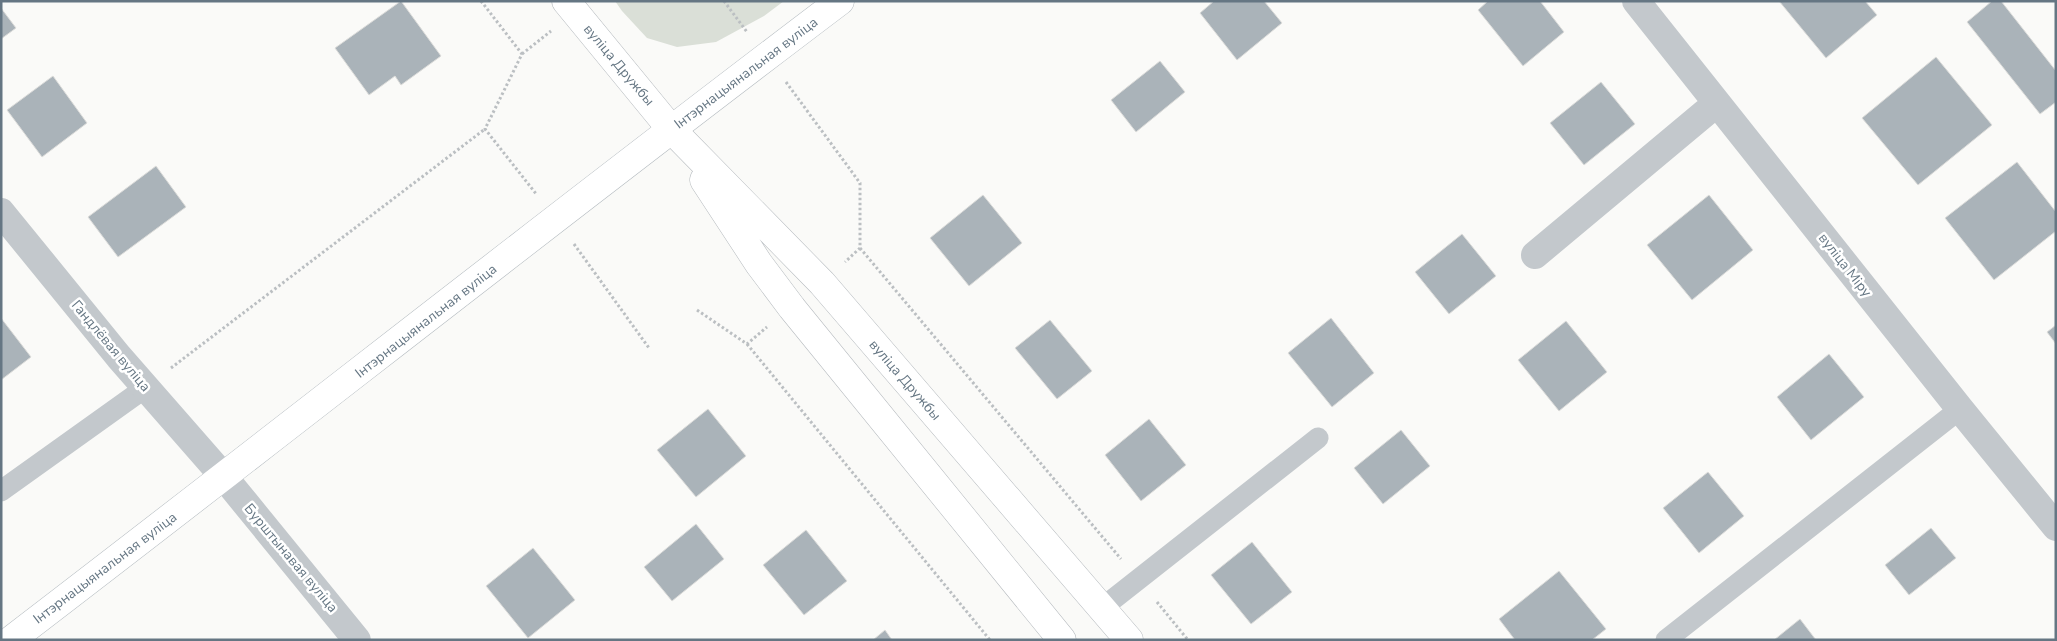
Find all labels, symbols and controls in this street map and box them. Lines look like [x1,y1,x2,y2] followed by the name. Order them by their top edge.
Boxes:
[670,13,822,133] street label: Інтэрнацыянальная вуліца
[579,20,659,110] street label: вуліца Дружбы
[1814,229,1876,301] street label: вуліца Міру
[351,260,501,382] street label: Інтэрнацыянальная вуліца
[67,296,155,396] street label: Гандлёвая вуліца
[865,336,945,424] street label: вуліца Дружбы
[240,500,342,616] street label: Бурштынавая вуліца
[29,508,181,628] street label: Інтэрнацыянальная вуліца

